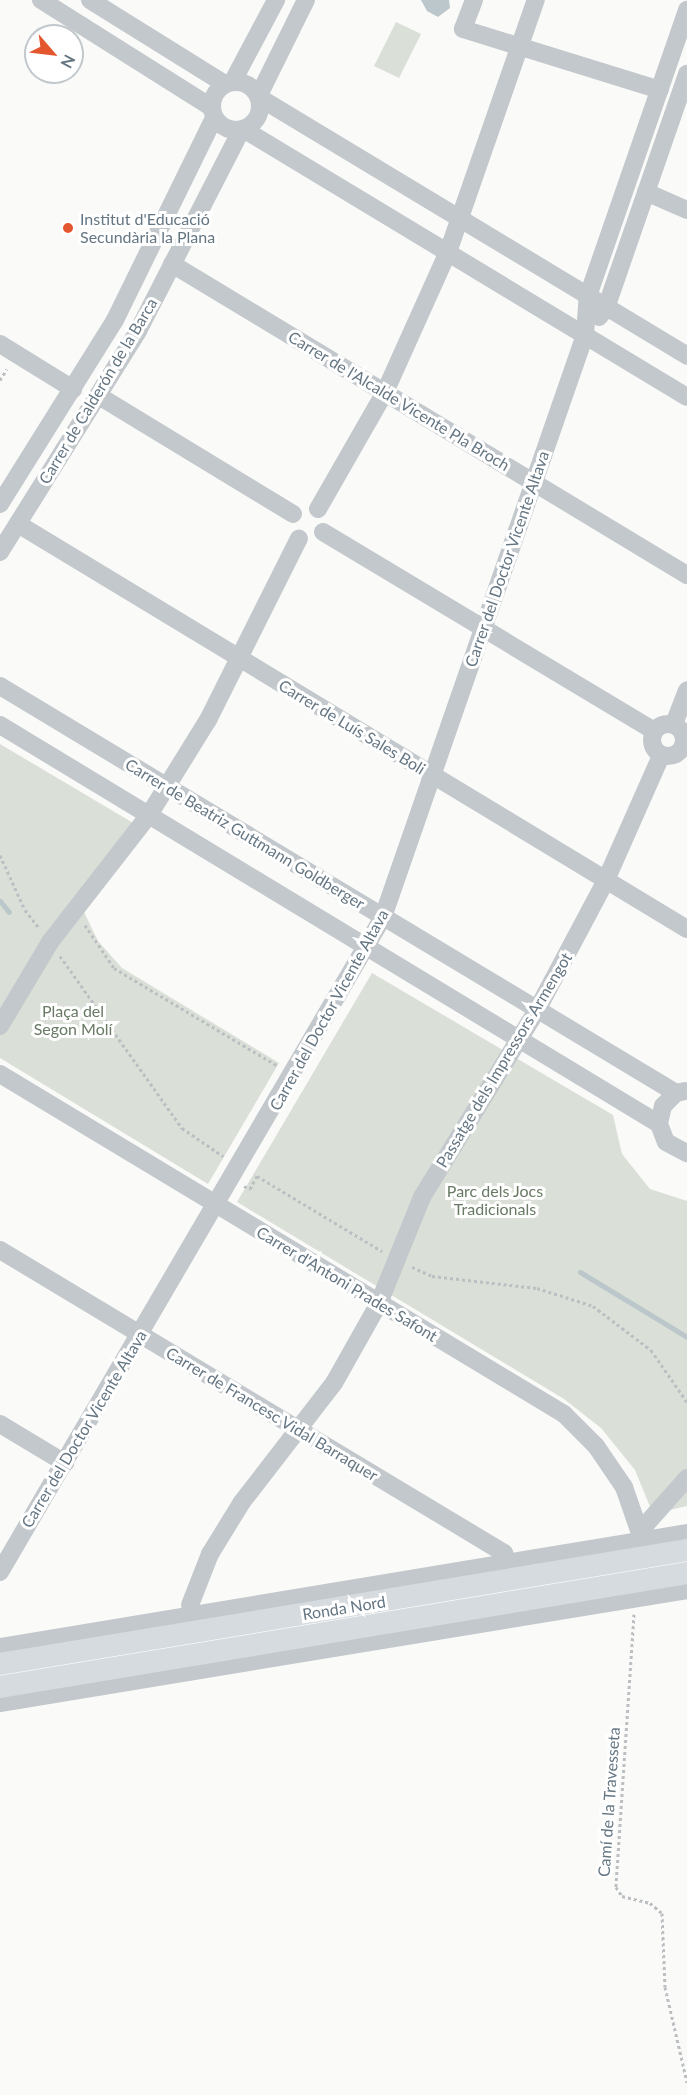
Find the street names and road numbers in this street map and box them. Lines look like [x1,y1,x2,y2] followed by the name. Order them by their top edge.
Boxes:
[35,294,161,488] street label: Carrer de Calderón de la Barca
[284,327,514,475] street label: Carrer de l'Alcalde Vicente Pla Broch
[461,448,553,670] street label: Carrer del Doctor Vicente Altava
[275,675,429,779] street label: Carrer de Luís Sales Boli
[122,755,368,913] street label: Carrer de Beatriz Guttmann Goldberger
[265,905,393,1115] street label: Carrer del Doctor Vicente Altava
[432,949,576,1171] street label: Passatge dels Impressors Armengot
[253,1222,441,1346] street label: Carrer d'Antoni Prades Safont
[17,1326,151,1532] street label: Carrer del Doctor Vicente Altava
[162,1343,382,1485] street label: Carrer de Francesc Vidal Barraquer
[301,1592,387,1624] street label: Ronda Nord
[594,1726,624,1878] street label: Camí de la Travesseta

